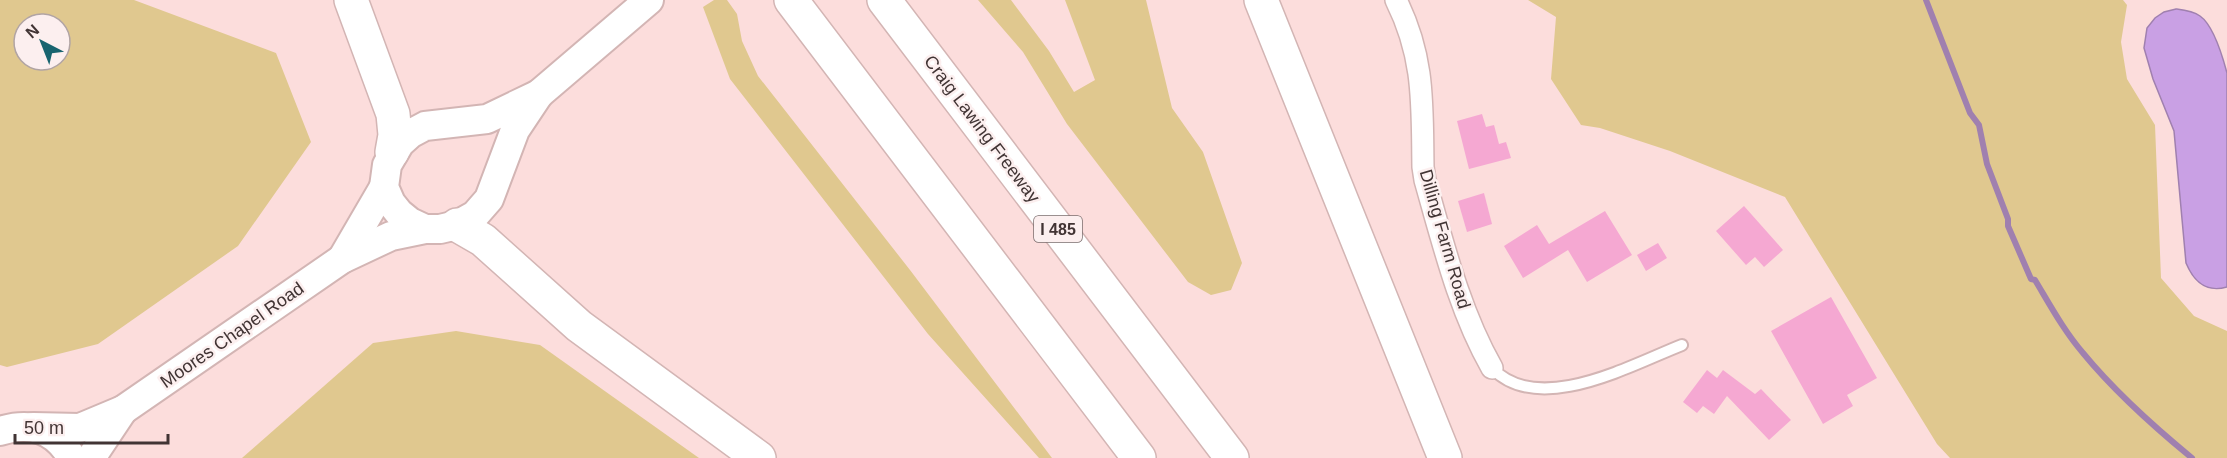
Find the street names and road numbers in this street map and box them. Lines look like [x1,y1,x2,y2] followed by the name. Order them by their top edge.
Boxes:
[920,51,1044,207] street label: Craig Lawing Freeway
[1416,167,1474,311] street label: Dilling Farm Road
[1034,216,1082,242] road number: I 485
[157,278,307,392] street label: Moores Chapel Road

